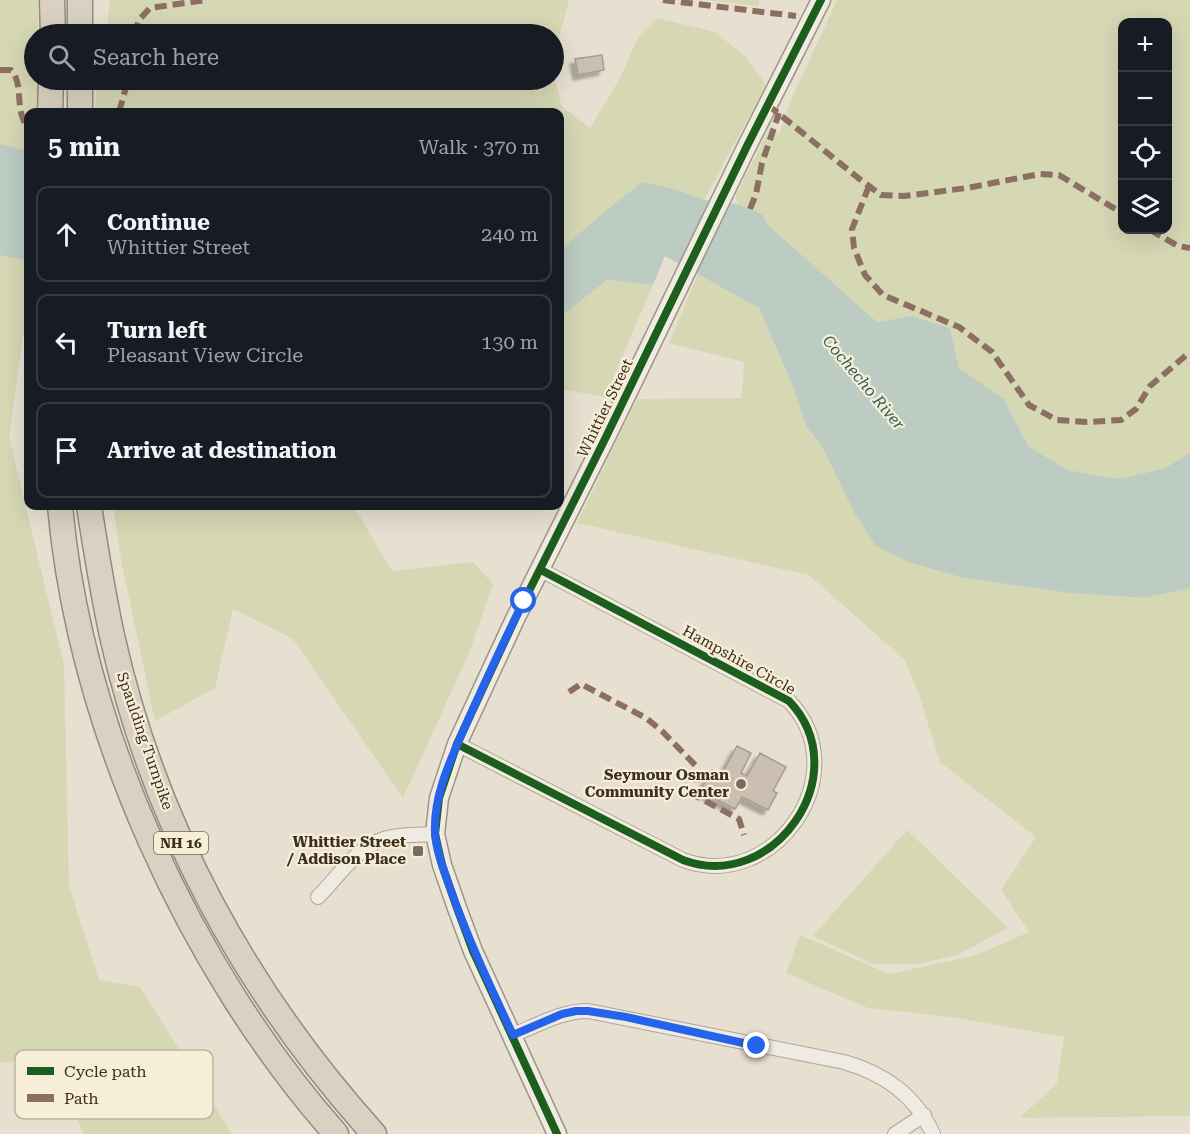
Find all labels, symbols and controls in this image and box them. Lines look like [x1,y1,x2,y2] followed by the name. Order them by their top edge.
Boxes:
[1118,18,1172,234] map controls
[1118,18,1172,72] button: +
[24,24,564,90] search box
[45,41,78,74] icon: search
[93,45,219,70] text: Search here
[1118,72,1172,126] button: −
[1118,126,1172,180] button: locate
[48,132,120,162] text: 5 min
[419,135,540,159] text: Walk · 370 m
[1118,180,1172,234] button: layers
[107,210,210,235] text: Continue
[50,218,83,251] icon: ahead
[481,222,538,246] text: 240 m
[107,235,250,259] text: Whittier Street
[107,318,207,343] text: Turn left
[50,326,83,359] icon: left
[481,330,538,354] text: 130 m
[819,331,909,433] water label: Cochecho River
[107,343,303,367] text: Pleasant View Circle
[573,356,637,460] street label: Whittier Street
[50,434,83,467] icon: arrive
[107,438,336,463] text: Arrive at destination
[510,587,536,613] route start
[679,621,799,699] street label: Hampshire Circle
[113,670,177,812] street label: Spaulding Turnpike
[585,766,729,801] place label: Seymour Osman Community Center
[734,777,748,791] marker: Seymour Osman Community Center
[154,832,208,854] road number: NH 16
[286,833,406,868] place label: Whittier Street / Addison Place
[411,844,425,858] marker: Whittier Street / Addison Place
[743,1032,769,1058] route end
[15,1050,213,1119] legend
[64,1062,147,1081] text: Cycle path
[64,1089,99,1108] text: Path

